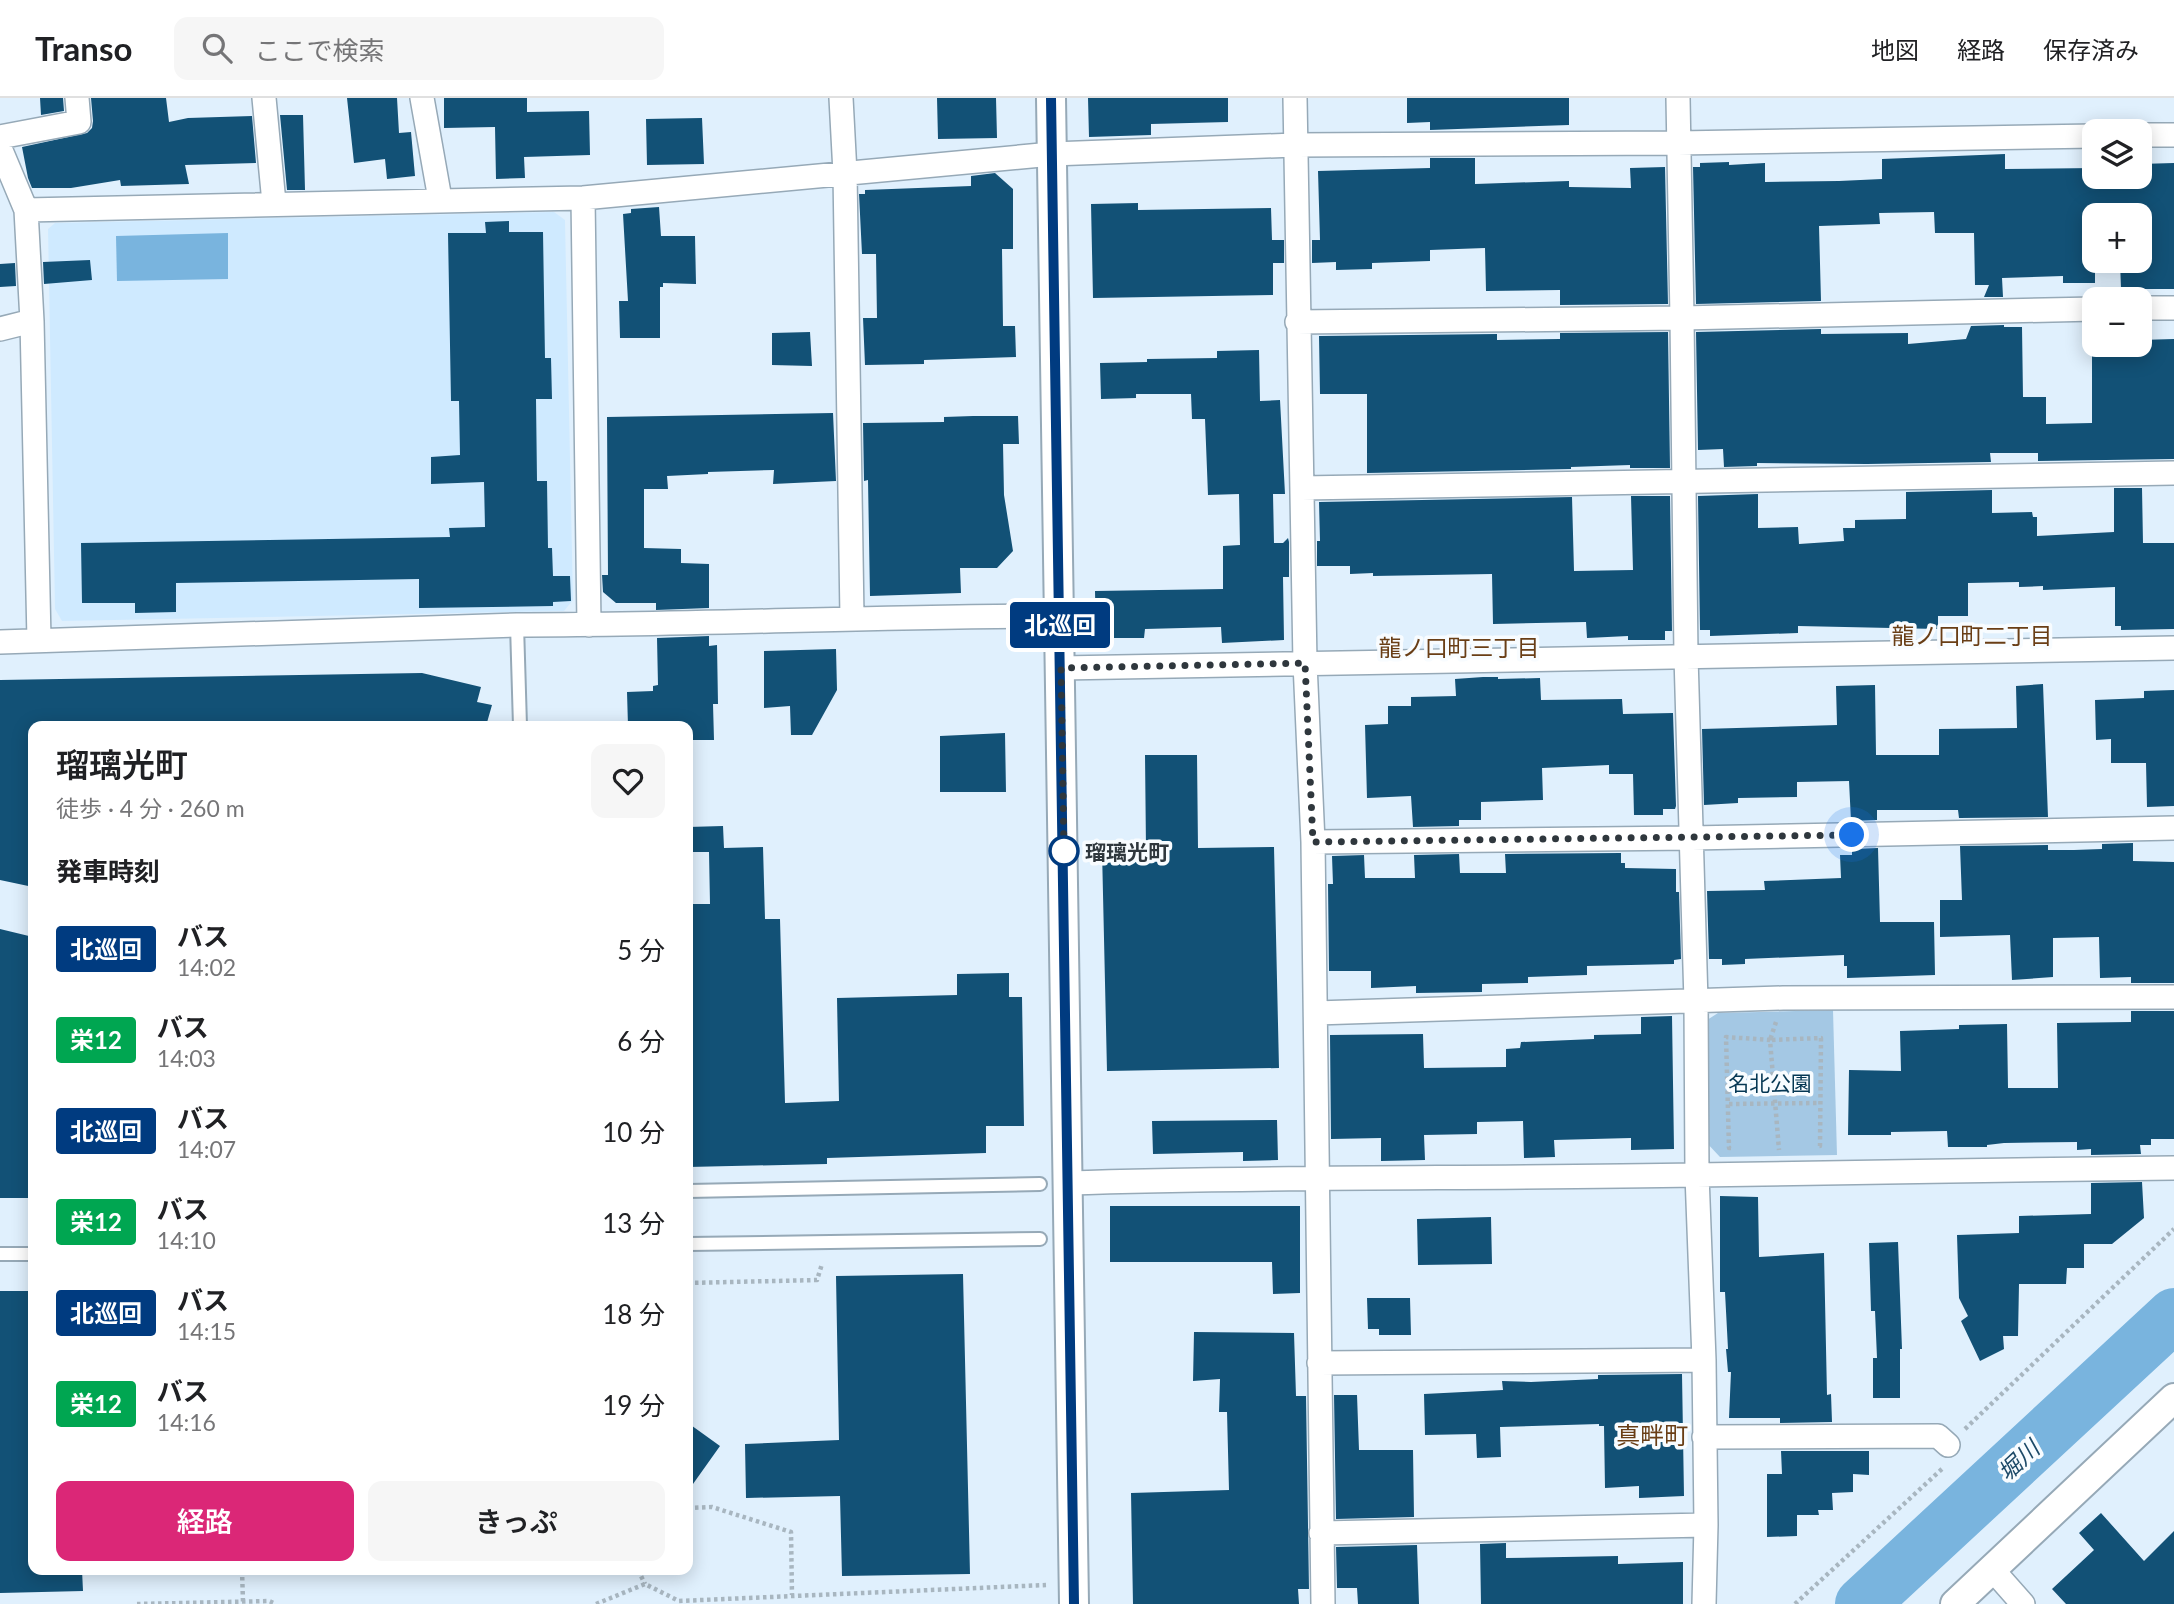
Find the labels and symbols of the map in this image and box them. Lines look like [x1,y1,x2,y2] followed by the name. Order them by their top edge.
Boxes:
[1020,602,1100,648] line badge: 北巡回
[1892,621,2053,649] district label: 龍ノ口町二丁目
[1379,633,1540,661] district label: 龍ノ口町三丁目
[1834,817,1869,852] your location
[1049,836,1079,866] marker: 瑠璃光町
[1085,839,1169,864] place label: 瑠璃光町
[1728,1070,1812,1095] park label: 名北公園
[1616,1420,1688,1449] district label: 真畔町
[1992,1432,2047,1486] water label: 堀川

